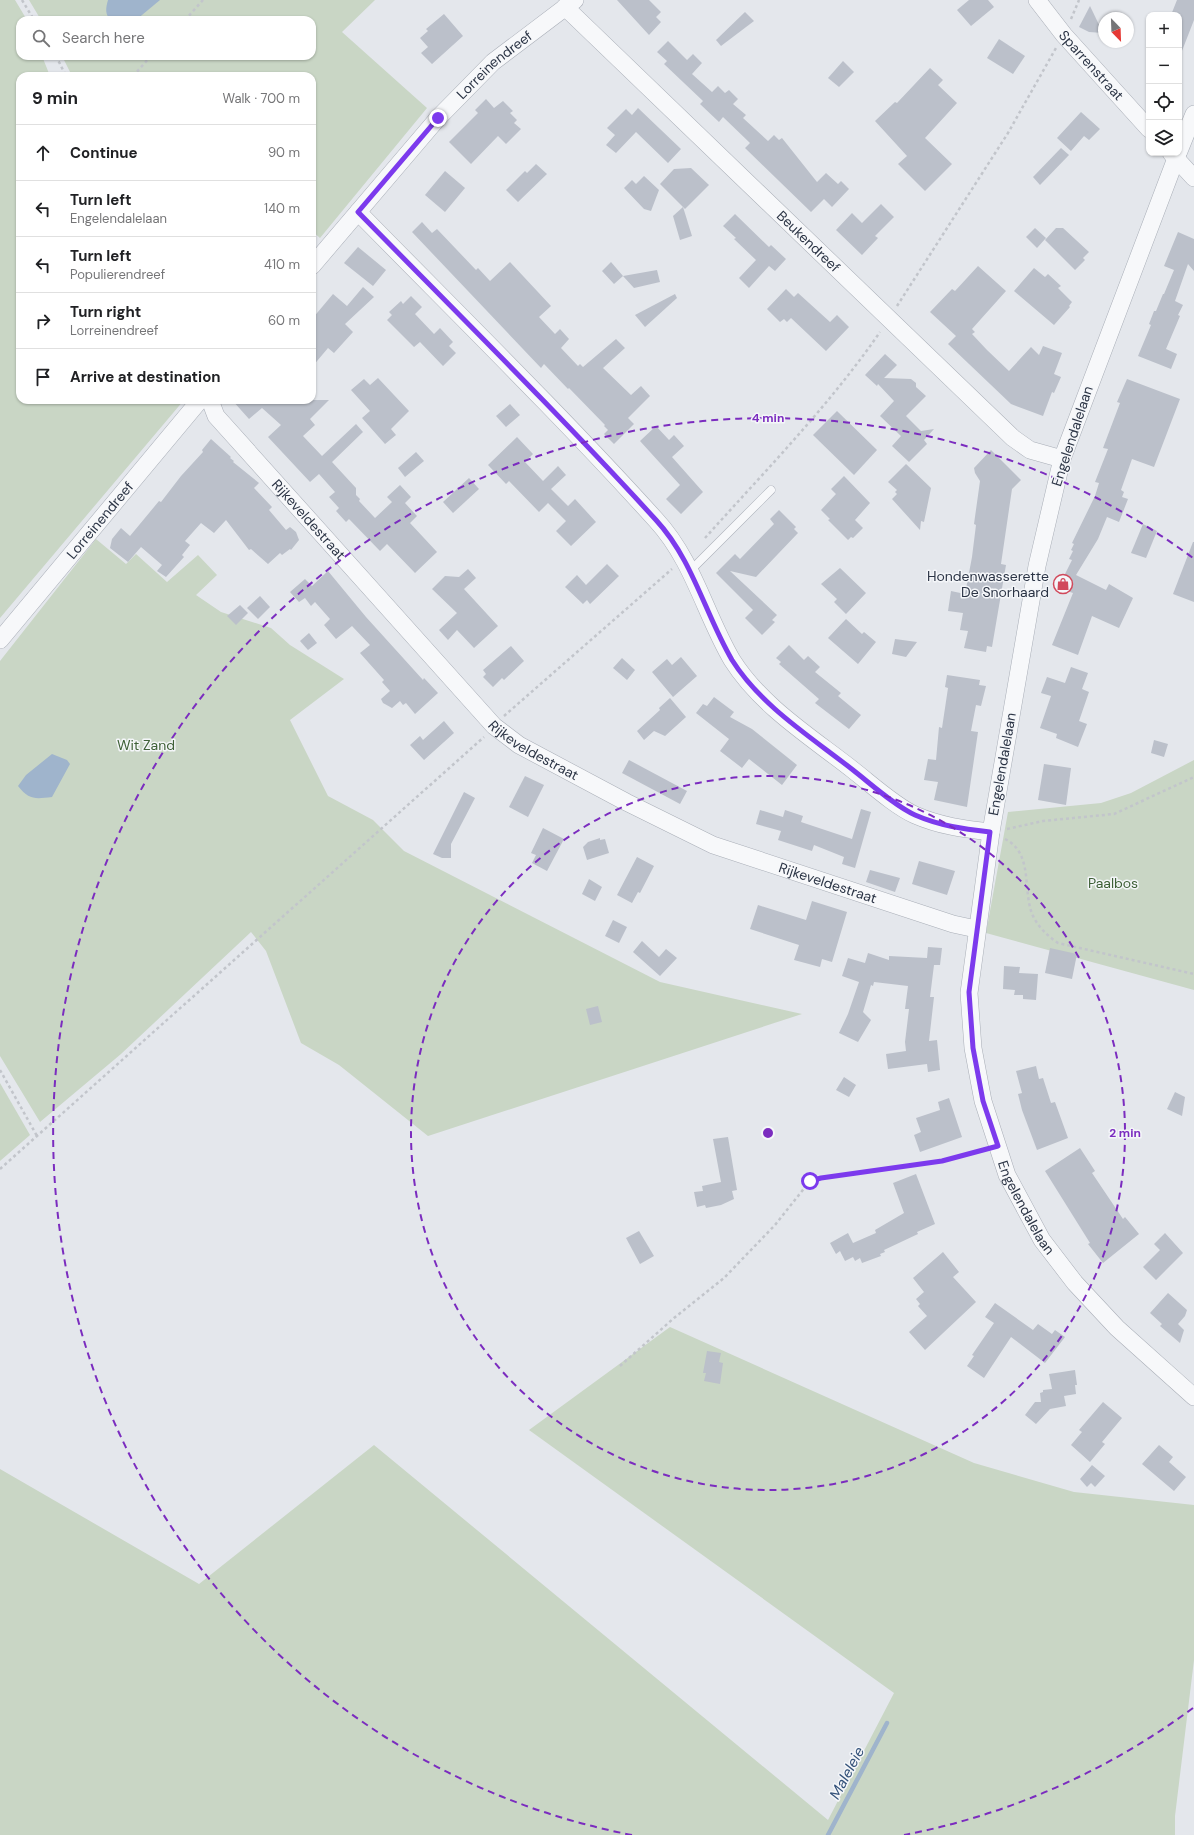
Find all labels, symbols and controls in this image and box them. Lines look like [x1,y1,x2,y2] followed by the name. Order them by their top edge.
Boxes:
[1098,12,1134,48] north arrow
[1146,12,1182,156] map controls
[1146,12,1182,48] button: +
[16,16,316,60] search box
[453,26,536,103] street label: Lorreinendreef
[1055,26,1128,104] street label: Sparrenstraat
[30,27,52,49] icon: search
[62,28,145,48] text: Search here
[1146,48,1182,84] button: −
[1146,84,1182,120] button: locate
[32,87,78,109] text: 9 min
[222,90,300,107] text: Walk · 700 m
[429,109,447,127] route end
[1146,120,1182,156] button: layers
[32,142,54,164] icon: ahead
[70,143,138,163] text: Continue
[268,144,300,161] text: 90 m
[70,190,131,210] text: Turn left
[32,198,54,220] icon: left
[264,200,300,217] text: 140 m
[773,207,844,276] street label: Beukendreef
[70,210,167,227] text: Engelendalelaan
[70,246,131,266] text: Turn left
[32,254,54,276] icon: left
[264,256,300,273] text: 410 m
[70,266,165,283] text: Populierendreef
[70,302,141,322] text: Turn right
[32,310,54,332] icon: right
[268,312,300,329] text: 60 m
[70,322,158,339] text: Lorreinendreef
[32,366,54,388] icon: arrive
[70,367,221,387] text: Arrive at destination
[1047,384,1097,488] street label: Engelendalelaan
[752,410,784,426] text: 4 min
[268,475,350,563] street label: Rijkeveldestraat
[62,478,137,563] street label: Lorreinendreef
[927,567,1049,601] place label: Hondenwasserette De Snorhaard
[1052,573,1074,595] shop icon: Hondenwasserette De Snorhaard
[984,711,1020,817] street label: Engelendalelaan
[484,717,582,784] street label: Rijkeveldestraat
[117,736,175,754] park label: Wit Zand
[776,858,879,907] street label: Rijkeveldestraat
[1088,874,1138,892] park label: Paalbos
[1109,1125,1141,1141] text: 2 min
[761,1126,775,1140] centre of rings
[994,1158,1059,1258] street label: Engelendalelaan
[801,1172,819,1190] route start
[825,1743,869,1803] water label: Maleleie

